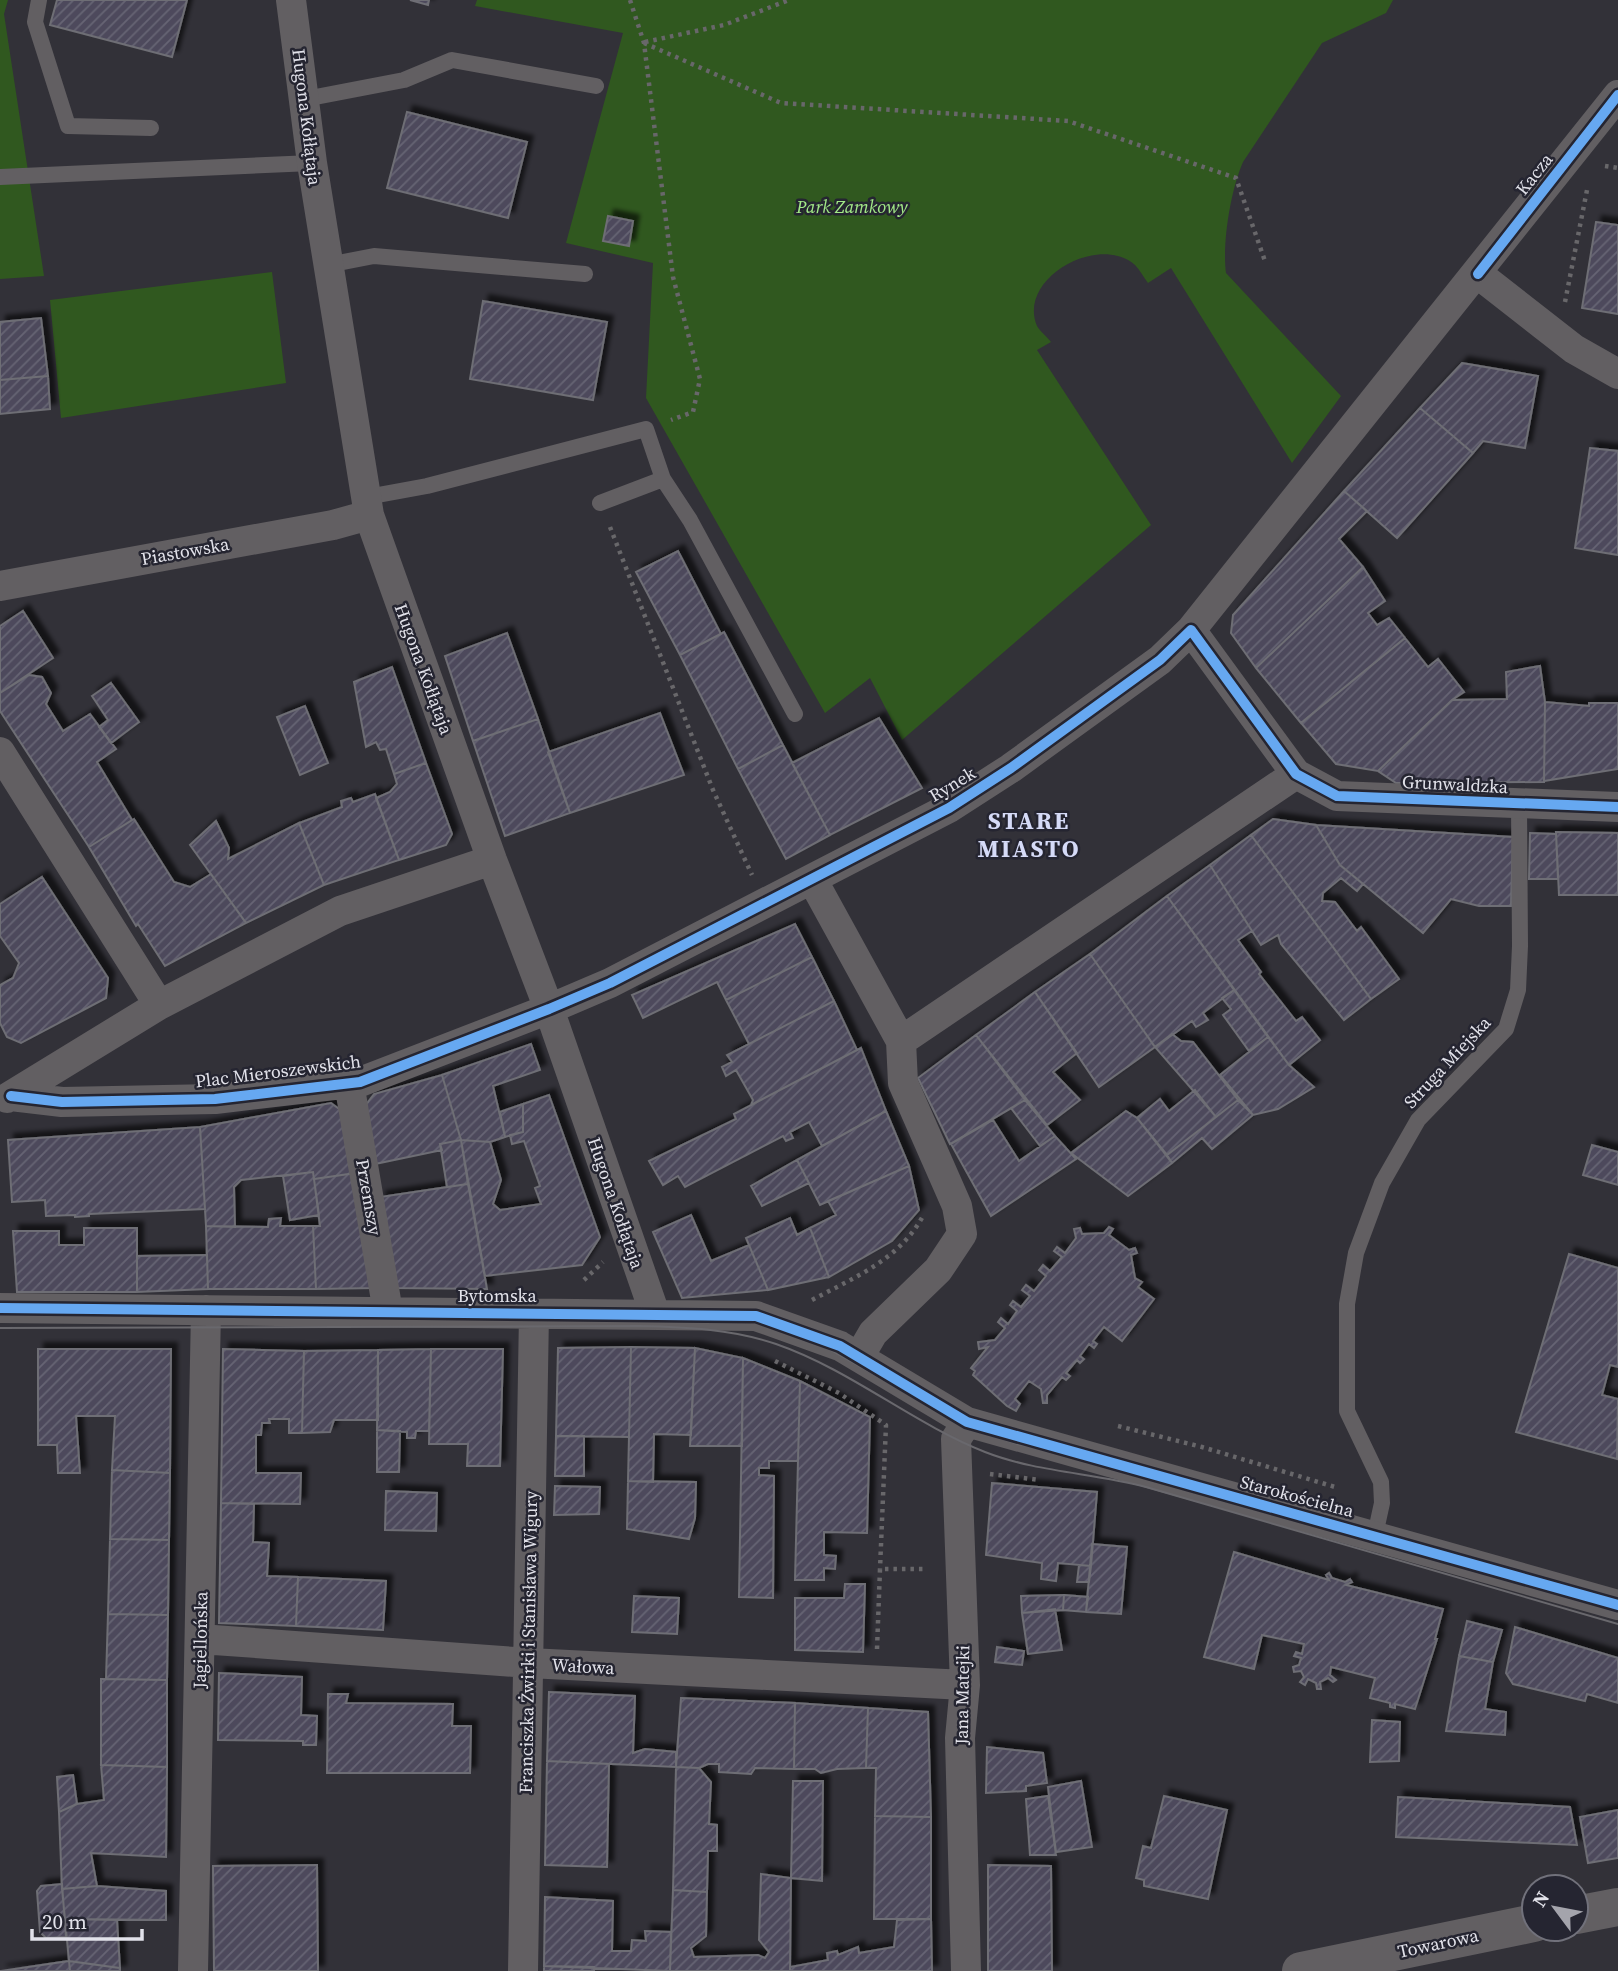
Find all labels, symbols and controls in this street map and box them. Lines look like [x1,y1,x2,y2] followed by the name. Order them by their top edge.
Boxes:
[286,47,328,188] street label: Hugona Kołłątaja
[1510,147,1559,200] street label: Kacza
[795,194,908,219] park label: Park Zamkowy
[139,531,232,571] street label: Piastowska
[389,600,460,739] street label: Hugona Kołłątaja
[924,760,980,808] street label: Rynek
[1401,769,1509,799] street label: Grunwaldzka
[977,804,1081,865] district label: STARE MIASTO
[1398,1010,1497,1114] street label: Struga Miejska
[194,1048,363,1094] street label: Plac Mieroszewskich
[582,1134,650,1273] street label: Hugona Kołłątaja
[350,1157,388,1238] street label: Przemszy
[457,1283,537,1308] street label: Bytomska
[1237,1469,1357,1523] street label: Starokościelna
[513,1490,543,1794] street label: Franciszka Żwirki i Stanisława Wigury
[187,1590,213,1690] street label: Jagiellońska
[949,1645,975,1746] street label: Jana Matejki
[551,1652,616,1680] street label: Wałowa
[1520,1873,1590,1943] north arrow
[1526,1886,1555,1912] text: N
[32,1898,142,1942] scale bar
[42,1907,87,1936] text: 20 m
[1395,1922,1482,1964] street label: Towarowa

